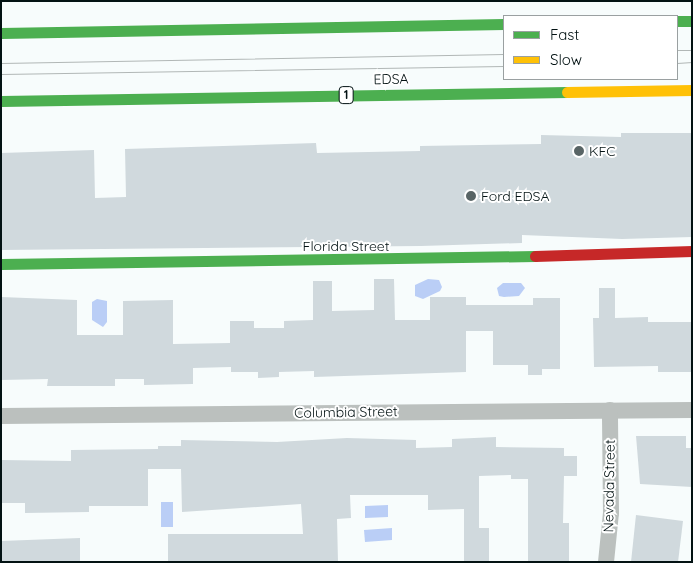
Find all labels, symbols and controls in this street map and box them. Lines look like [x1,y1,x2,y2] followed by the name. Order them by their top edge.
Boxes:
[503,15,678,80] legend
[550,25,579,44] text: Fast
[550,50,582,69] text: Slow
[373,70,409,88] street label: EDSA
[338,86,354,104] road number: 1
[589,143,615,159] place label: KFC
[573,145,585,157] marker: KFC
[481,188,550,204] place label: Ford EDSA
[465,190,477,202] marker: Ford EDSA
[303,238,389,254] street label: Florida Street
[294,403,398,421] street label: Columbia Street
[600,439,618,533] street label: Nevada Street

